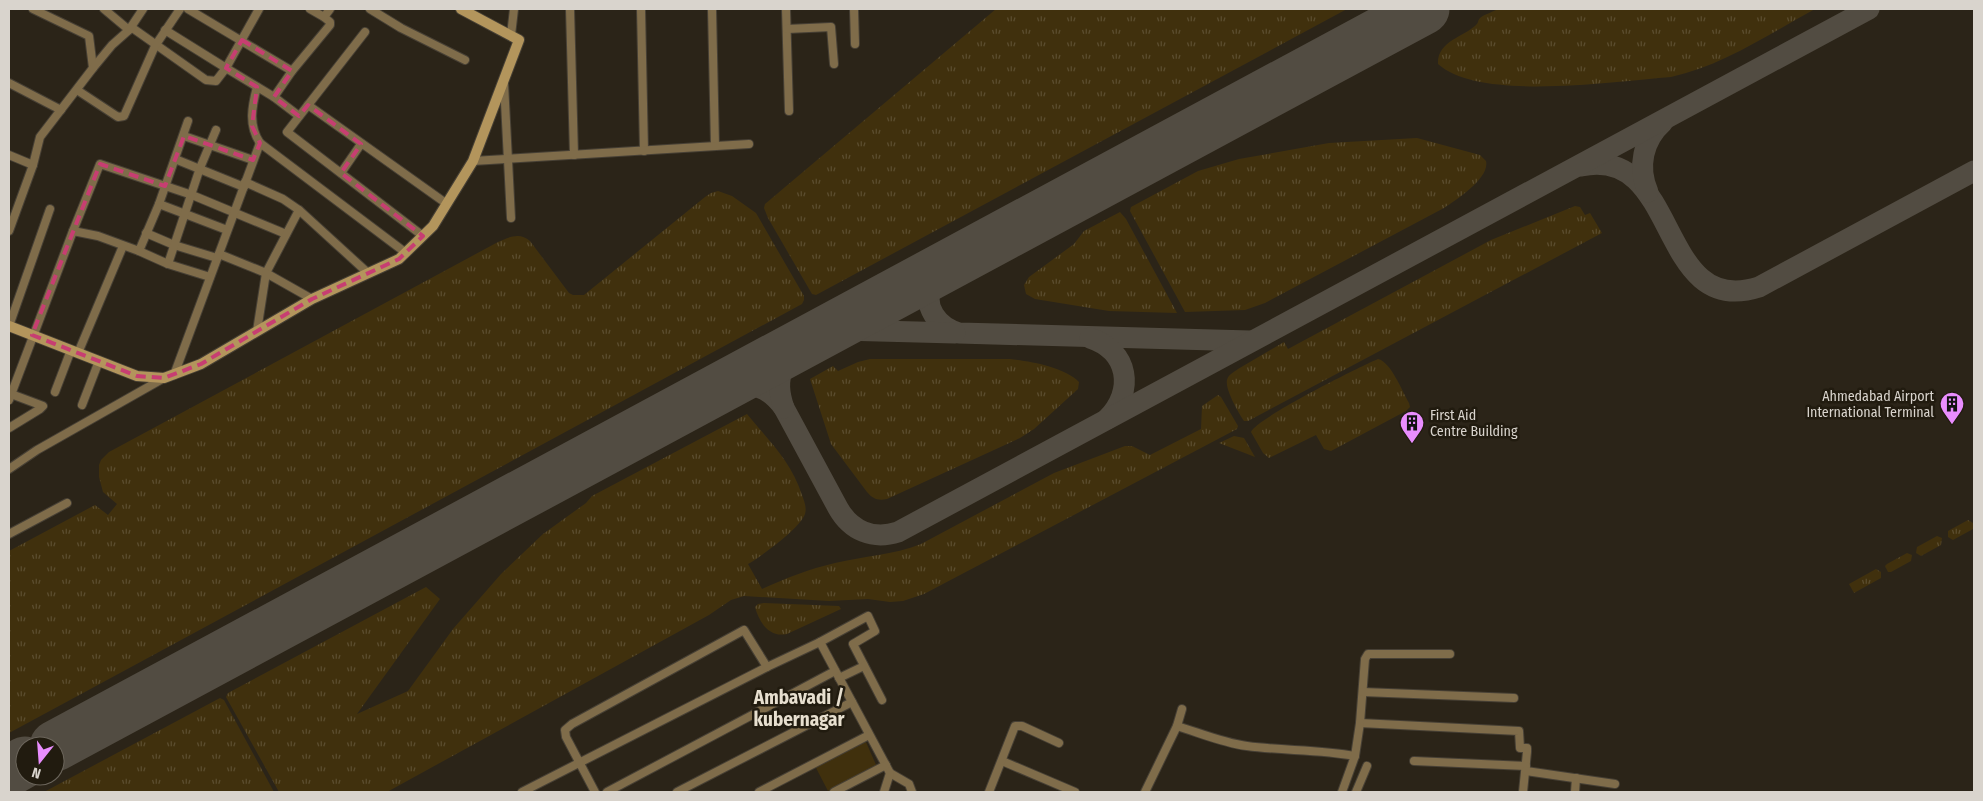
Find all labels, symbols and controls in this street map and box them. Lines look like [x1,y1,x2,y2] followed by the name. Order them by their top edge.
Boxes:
[1806,388,1934,421] place label: Ahmedabad Airport International Terminal
[1939,391,1965,425] building icon: Ahmedabad Airport International Terminal
[1430,407,1518,440] place label: First Aid Centre Building
[1399,410,1425,444] building icon: First Aid Centre Building
[753,686,845,731] district label: Ambavadi / kubernagar
[15,736,65,786] north arrow
[30,764,43,782] text: N

